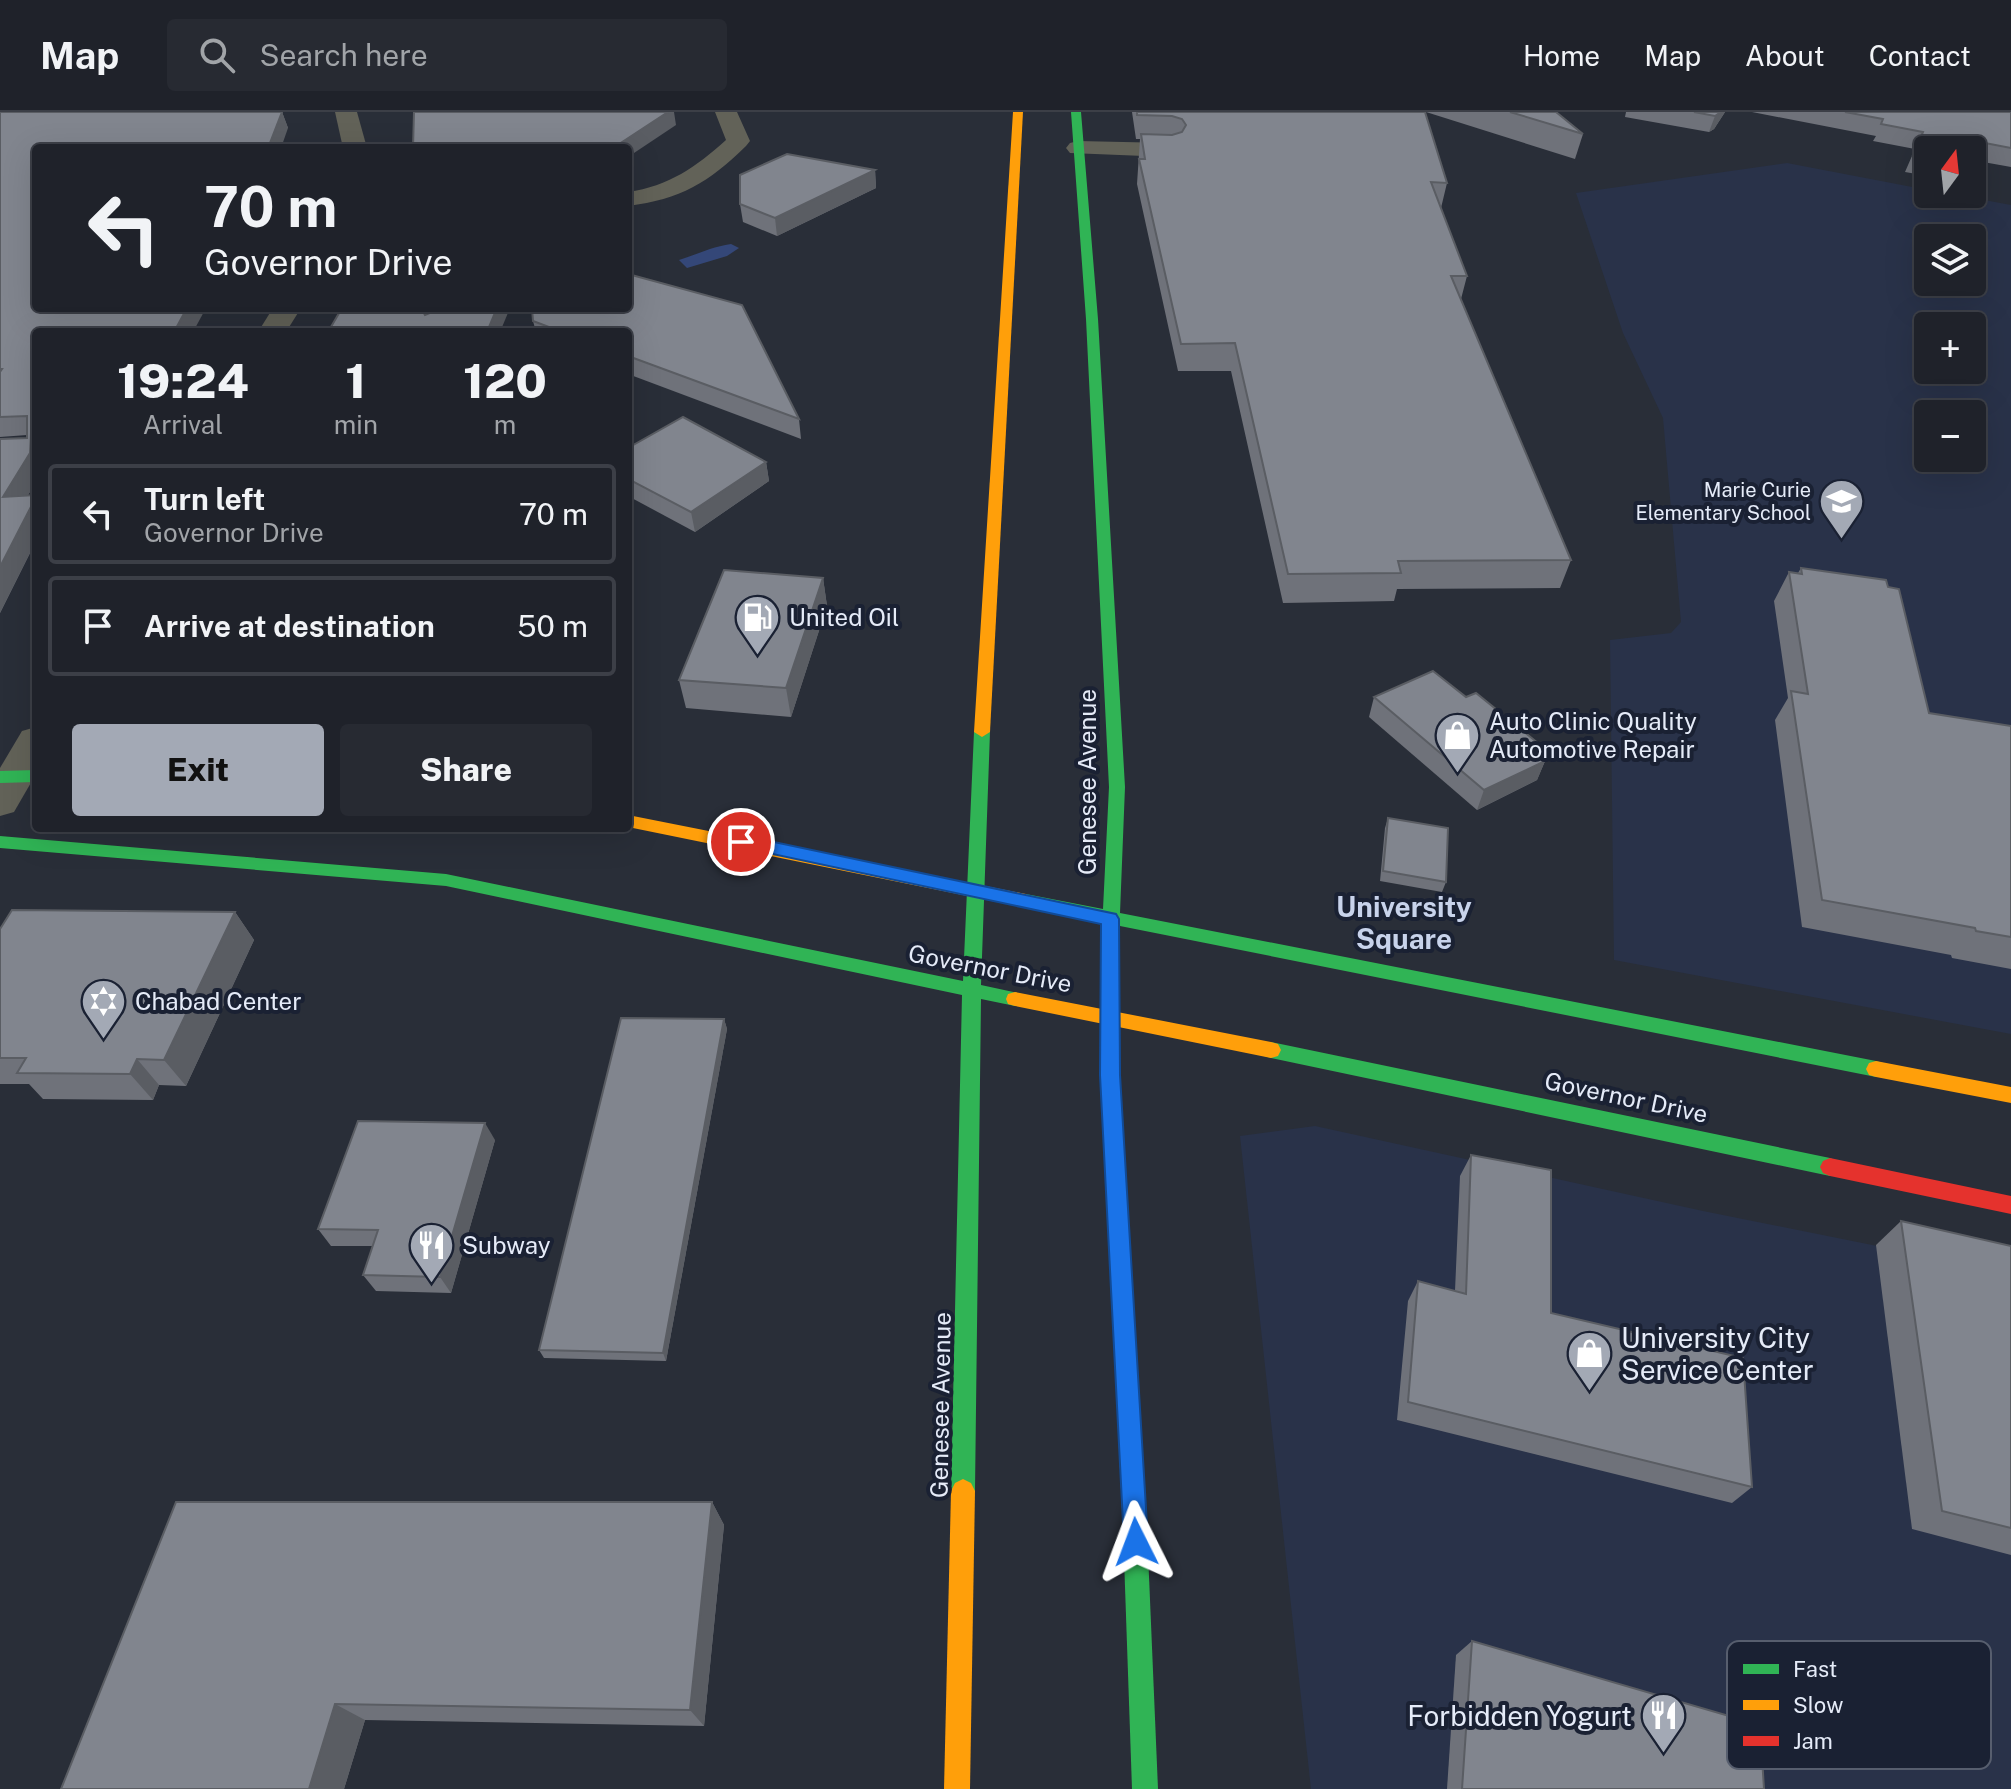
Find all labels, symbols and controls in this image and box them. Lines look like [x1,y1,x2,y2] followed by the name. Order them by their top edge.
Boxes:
[167,19,727,91] search box
[40,33,119,78] text: Map
[195,33,239,77] icon: search
[259,37,428,73] text: Search here
[1523,39,1600,72] text: Home
[1644,39,1701,72] text: Map
[1745,39,1825,72] text: About
[1869,39,1971,72] text: Contact
[1914,136,1986,208] north arrow
[1914,136,1986,472] map controls
[204,174,337,240] text: 70 m
[72,176,176,280] icon: left
[1914,224,1986,296] button: layers
[204,241,453,283] text: Governor Drive
[1914,312,1986,384] button: +
[117,352,249,409] text: 19:24
[345,352,366,409] text: 1
[463,352,547,409] text: 120
[1914,400,1986,472] button: −
[143,409,223,440] text: Arrival
[334,409,378,440] text: min
[494,409,516,440] text: m
[1818,477,1866,540] school or university icon: Marie Curie Elementary School
[1636,478,1811,525] place label: Marie Curie Elementary School
[144,481,265,517] text: Turn left
[76,492,120,536] icon: left
[519,496,588,532] text: 70 m
[144,517,324,548] text: Governor Drive
[734,594,782,657] fuel station icon: United Oil
[789,603,899,631] place label: United Oil
[76,604,120,648] icon: arrive
[144,608,435,644] text: Arrive at destination
[517,608,588,644] text: 50 m
[1073,689,1101,875] street label: Genesee Avenue
[1489,707,1697,763] place label: Auto Clinic Quality Automotive Repair
[1434,712,1482,775] shop icon: Auto Clinic Quality Automotive Repair
[72,724,324,816] button: Exit
[340,724,592,816] button: Share
[707,808,775,876] pin
[719,820,763,864] icon: arrive
[1336,890,1472,955] district label: University Square
[906,938,1074,998] street label: Governor Drive
[80,978,128,1041] synagogue icon: Chabad Center
[135,987,302,1015] place label: Chabad Center
[1542,1066,1710,1128] street label: Governor Drive
[407,1222,455,1285] restaurant icon: Subway
[462,1231,551,1259] place label: Subway
[924,1312,956,1498] street label: Genesee Avenue
[1621,1321,1814,1386] place label: University City Service Center
[1566,1330,1614,1393] shop icon: University City Service Center
[1094,1500,1178,1584] position arrow
[1727,1641,1991,1769] legend
[1793,1656,1837,1682] text: Fast
[1639,1692,1687,1755] restaurant icon: Forbidden Yogurt
[1793,1692,1843,1718] text: Slow
[1407,1699,1632,1732] place label: Forbidden Yogurt
[1793,1728,1833,1754] text: Jam

